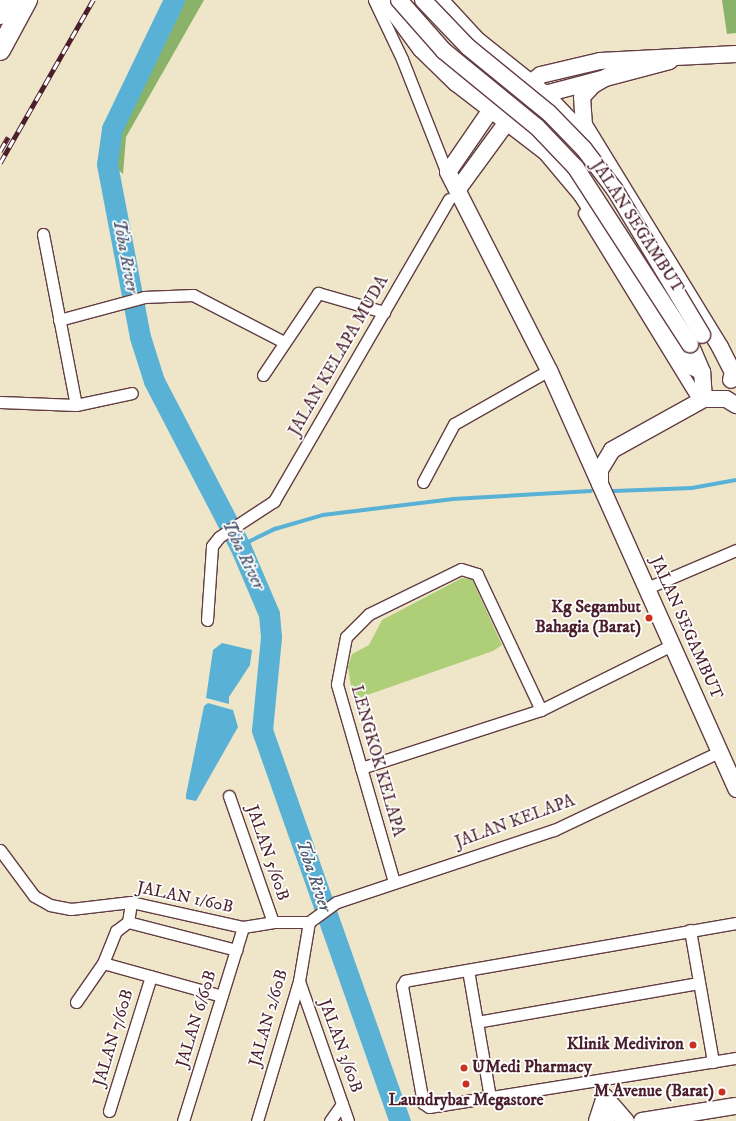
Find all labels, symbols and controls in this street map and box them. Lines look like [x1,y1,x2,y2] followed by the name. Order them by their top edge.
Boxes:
[586,157,688,297] street label: JALAN SEGAMBUT
[107,217,143,295] water label: Toba River
[285,272,393,440] street label: JALAN KELAPA MUDA
[217,517,269,593] water label: Toba River
[645,553,727,703] street label: JALAN SEGAMBUT
[535,598,641,638] place label: Kg Segambut Bahagia (Barat)
[644,613,654,623] marker: Kg Segambut Bahagia (Barat)
[346,683,408,839] street label: LENGKOK KELAPA
[452,791,578,853] street label: JALAN KELAPA
[241,802,293,904] street label: JALAN 5/60B
[291,837,335,915] water label: Toba River
[135,878,235,918] street label: JALAN 1/60B
[245,967,293,1069] street label: JALAN 2/60B
[173,968,221,1070] street label: JALAN 6/60B
[90,987,138,1089] street label: JALAN 7/60B
[314,996,366,1096] street label: JALAN 3/60B
[567,1035,684,1055] place label: Klinik Mediviron
[687,1039,699,1051] marker: Klinik Mediviron
[472,1058,592,1078] place label: UMedi Pharmacy
[459,1063,469,1073] marker: UMedi Pharmacy
[461,1079,471,1089] marker: Laundrybar Megastore
[594,1082,714,1102] place label: M Avenue (Barat)
[717,1087,727,1097] marker: M Avenue (Barat)
[388,1091,544,1111] place label: Laundrybar Megastore

